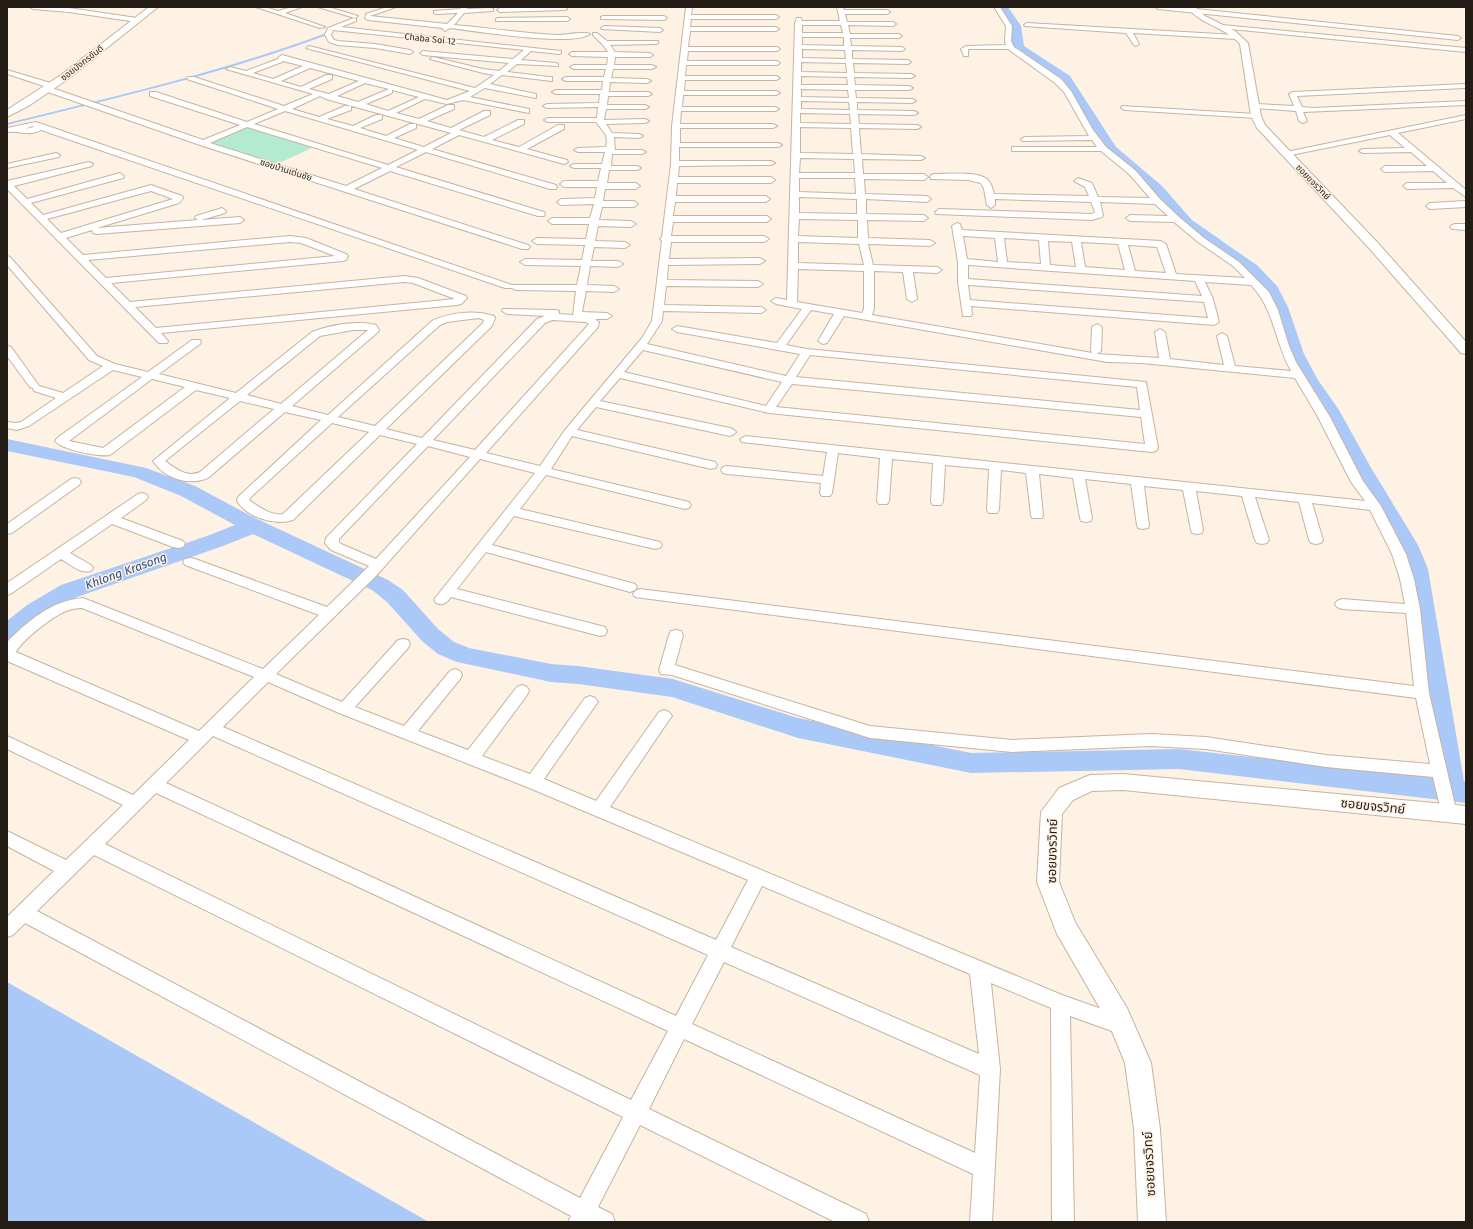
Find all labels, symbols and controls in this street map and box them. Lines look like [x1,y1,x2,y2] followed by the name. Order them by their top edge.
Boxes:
[404,31,456,47] street label: Chaba Soi 12
[59,43,105,83] street label: ซอยมังกรขันดี
[259,157,313,183] street label: ซอยบ้านเด่นชัย
[1294,162,1332,202] street label: ซอยขจรวิทย์
[83,550,169,592] water label: Khlong Krasong
[1340,795,1406,817] street label: ซอยขจรวิทย์
[1044,818,1060,884] street label: ซอยขจรวิทย์
[1140,1131,1158,1197] street label: ซอยขจรวิทย์

